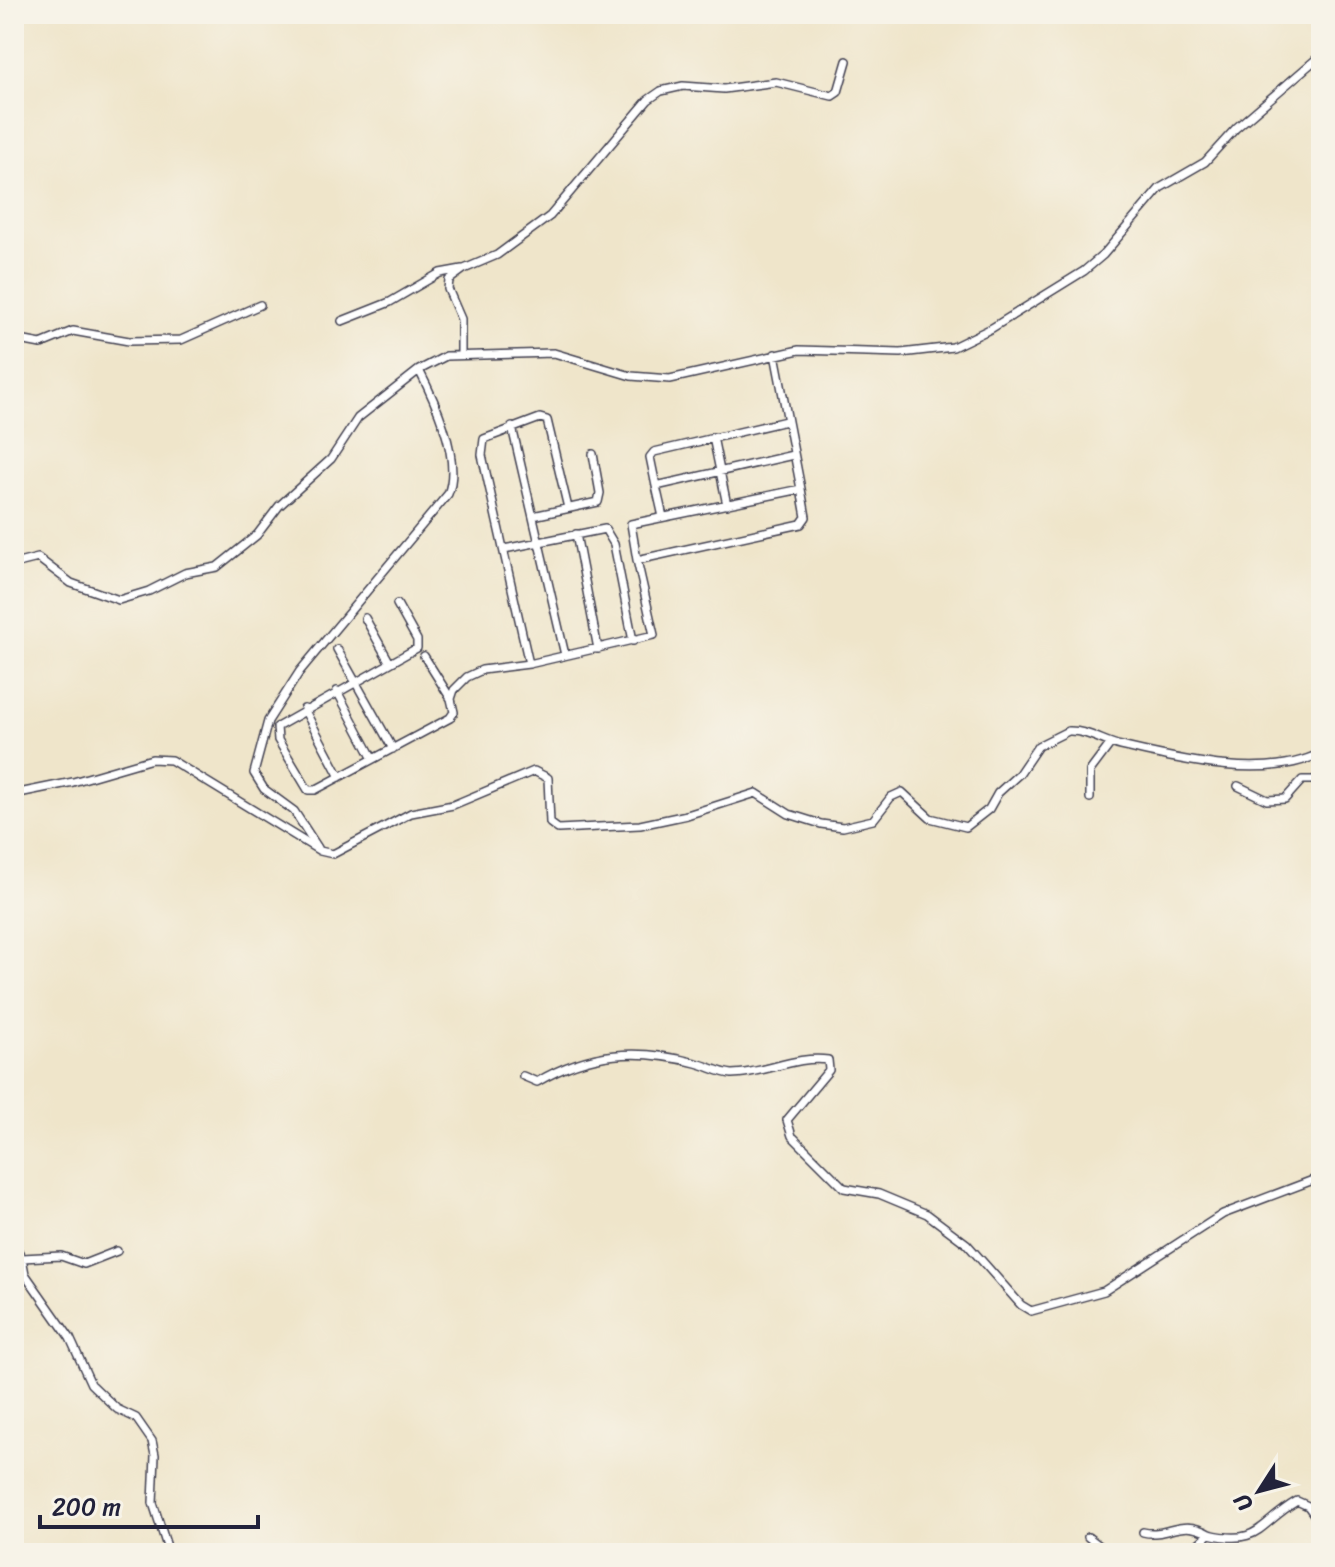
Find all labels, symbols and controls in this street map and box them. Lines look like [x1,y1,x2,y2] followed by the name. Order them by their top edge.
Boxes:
[1219,1451,1299,1531] north arrow
[40,1479,258,1529] scale bar
[1222,1484,1263,1520] text: U
[52,1486,121,1528] text: 200 m

